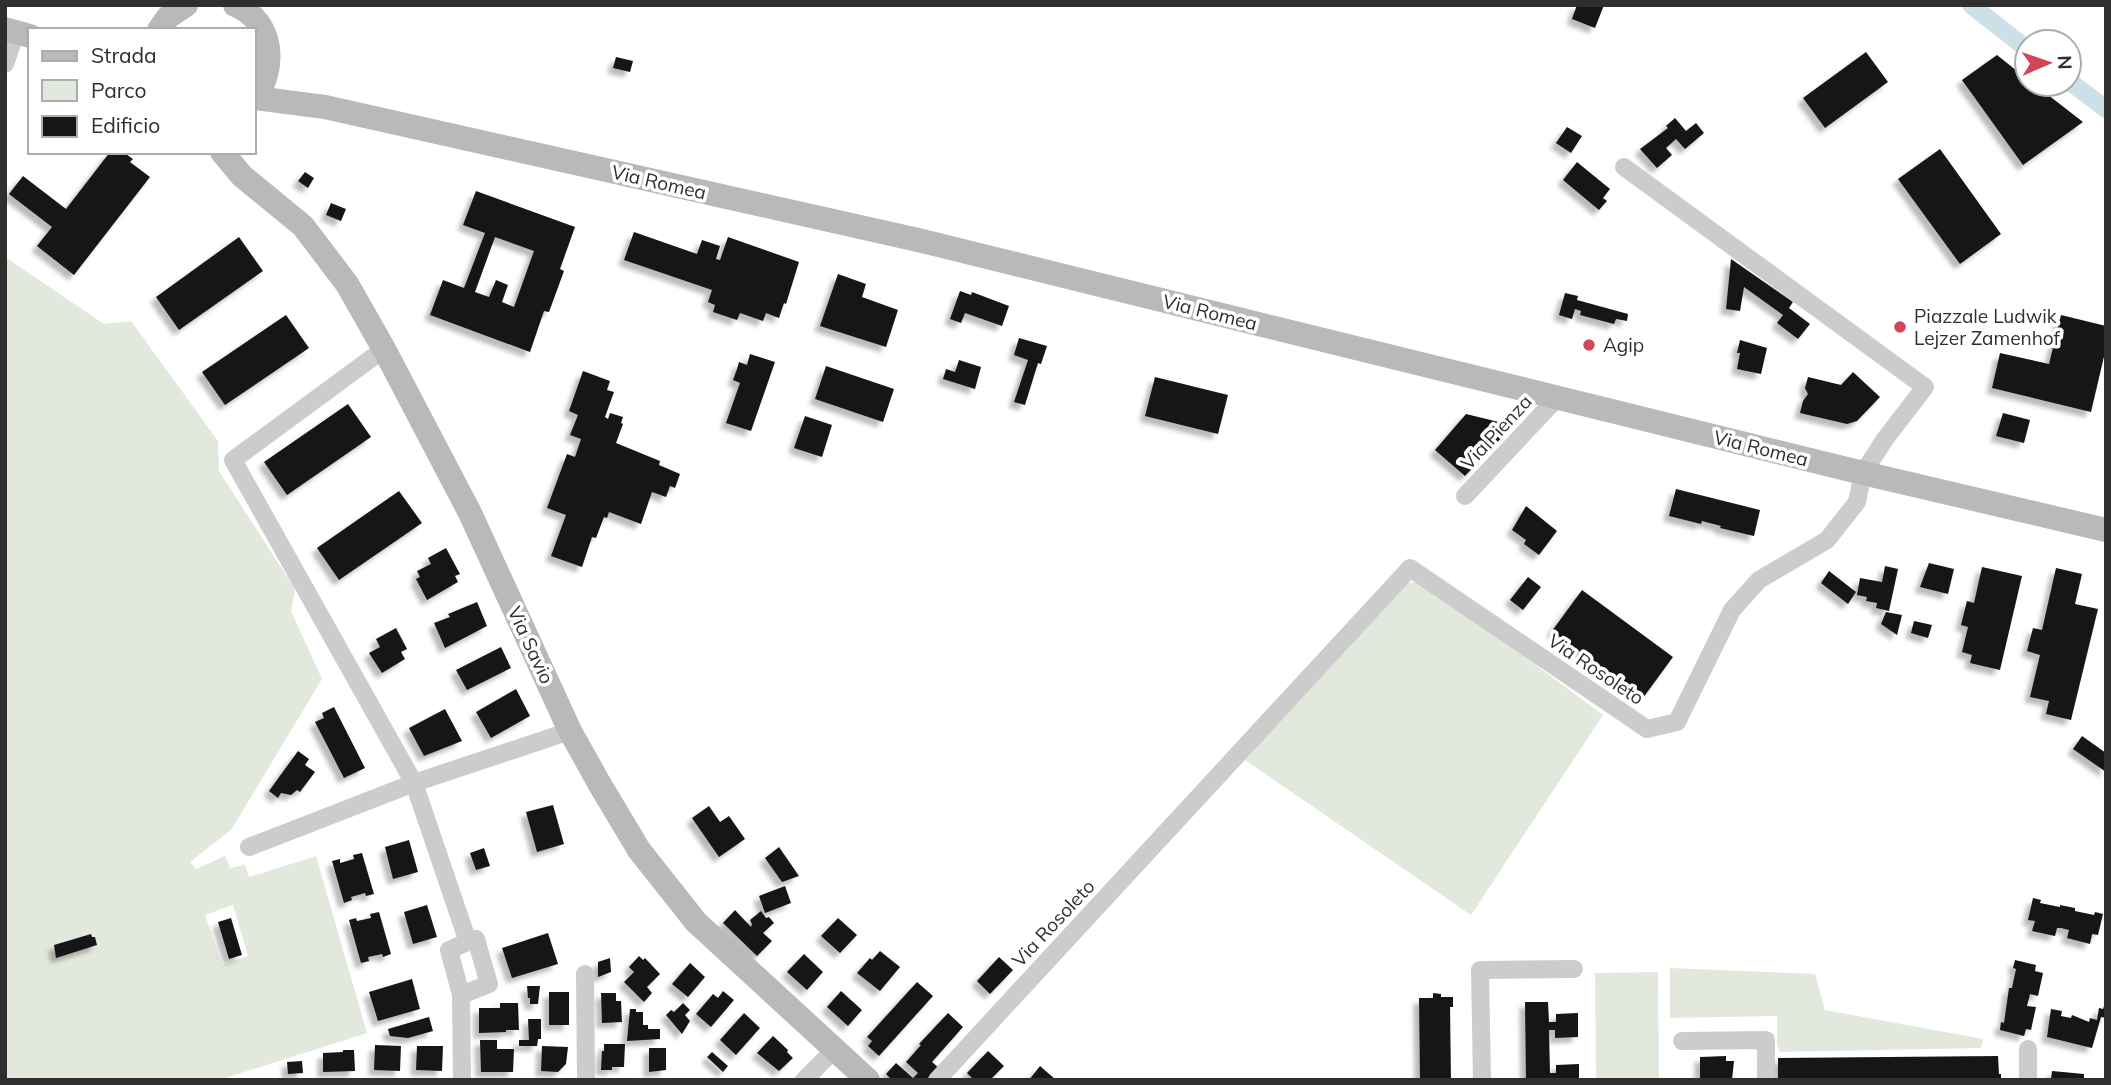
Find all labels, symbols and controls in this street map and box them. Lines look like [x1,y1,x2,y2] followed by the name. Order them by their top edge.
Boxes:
[28,28,256,154] legend
[2013,28,2083,98] north arrow
[91,42,157,68] text: Strada
[2053,55,2077,70] text: N
[91,77,146,103] text: Parco
[91,112,160,138] text: Edificio
[609,159,709,205] street label: Via Romea
[1160,289,1260,335] street label: Via Romea
[1914,304,2061,350] place label: Piazzale Ludwik Lejzer Zamenhof
[1892,319,1908,335] marker: Piazzale Ludwik Lejzer Zamenhof
[1603,333,1644,357] place label: Agip
[1581,337,1597,353] marker: Agip
[1455,390,1537,474] street label: Via Pienza
[1711,425,1811,471] street label: Via Romea
[503,602,559,688] street label: Via Savio
[1544,628,1648,710] street label: Via Rosoleto
[1007,874,1099,972] street label: Via Rosoleto

